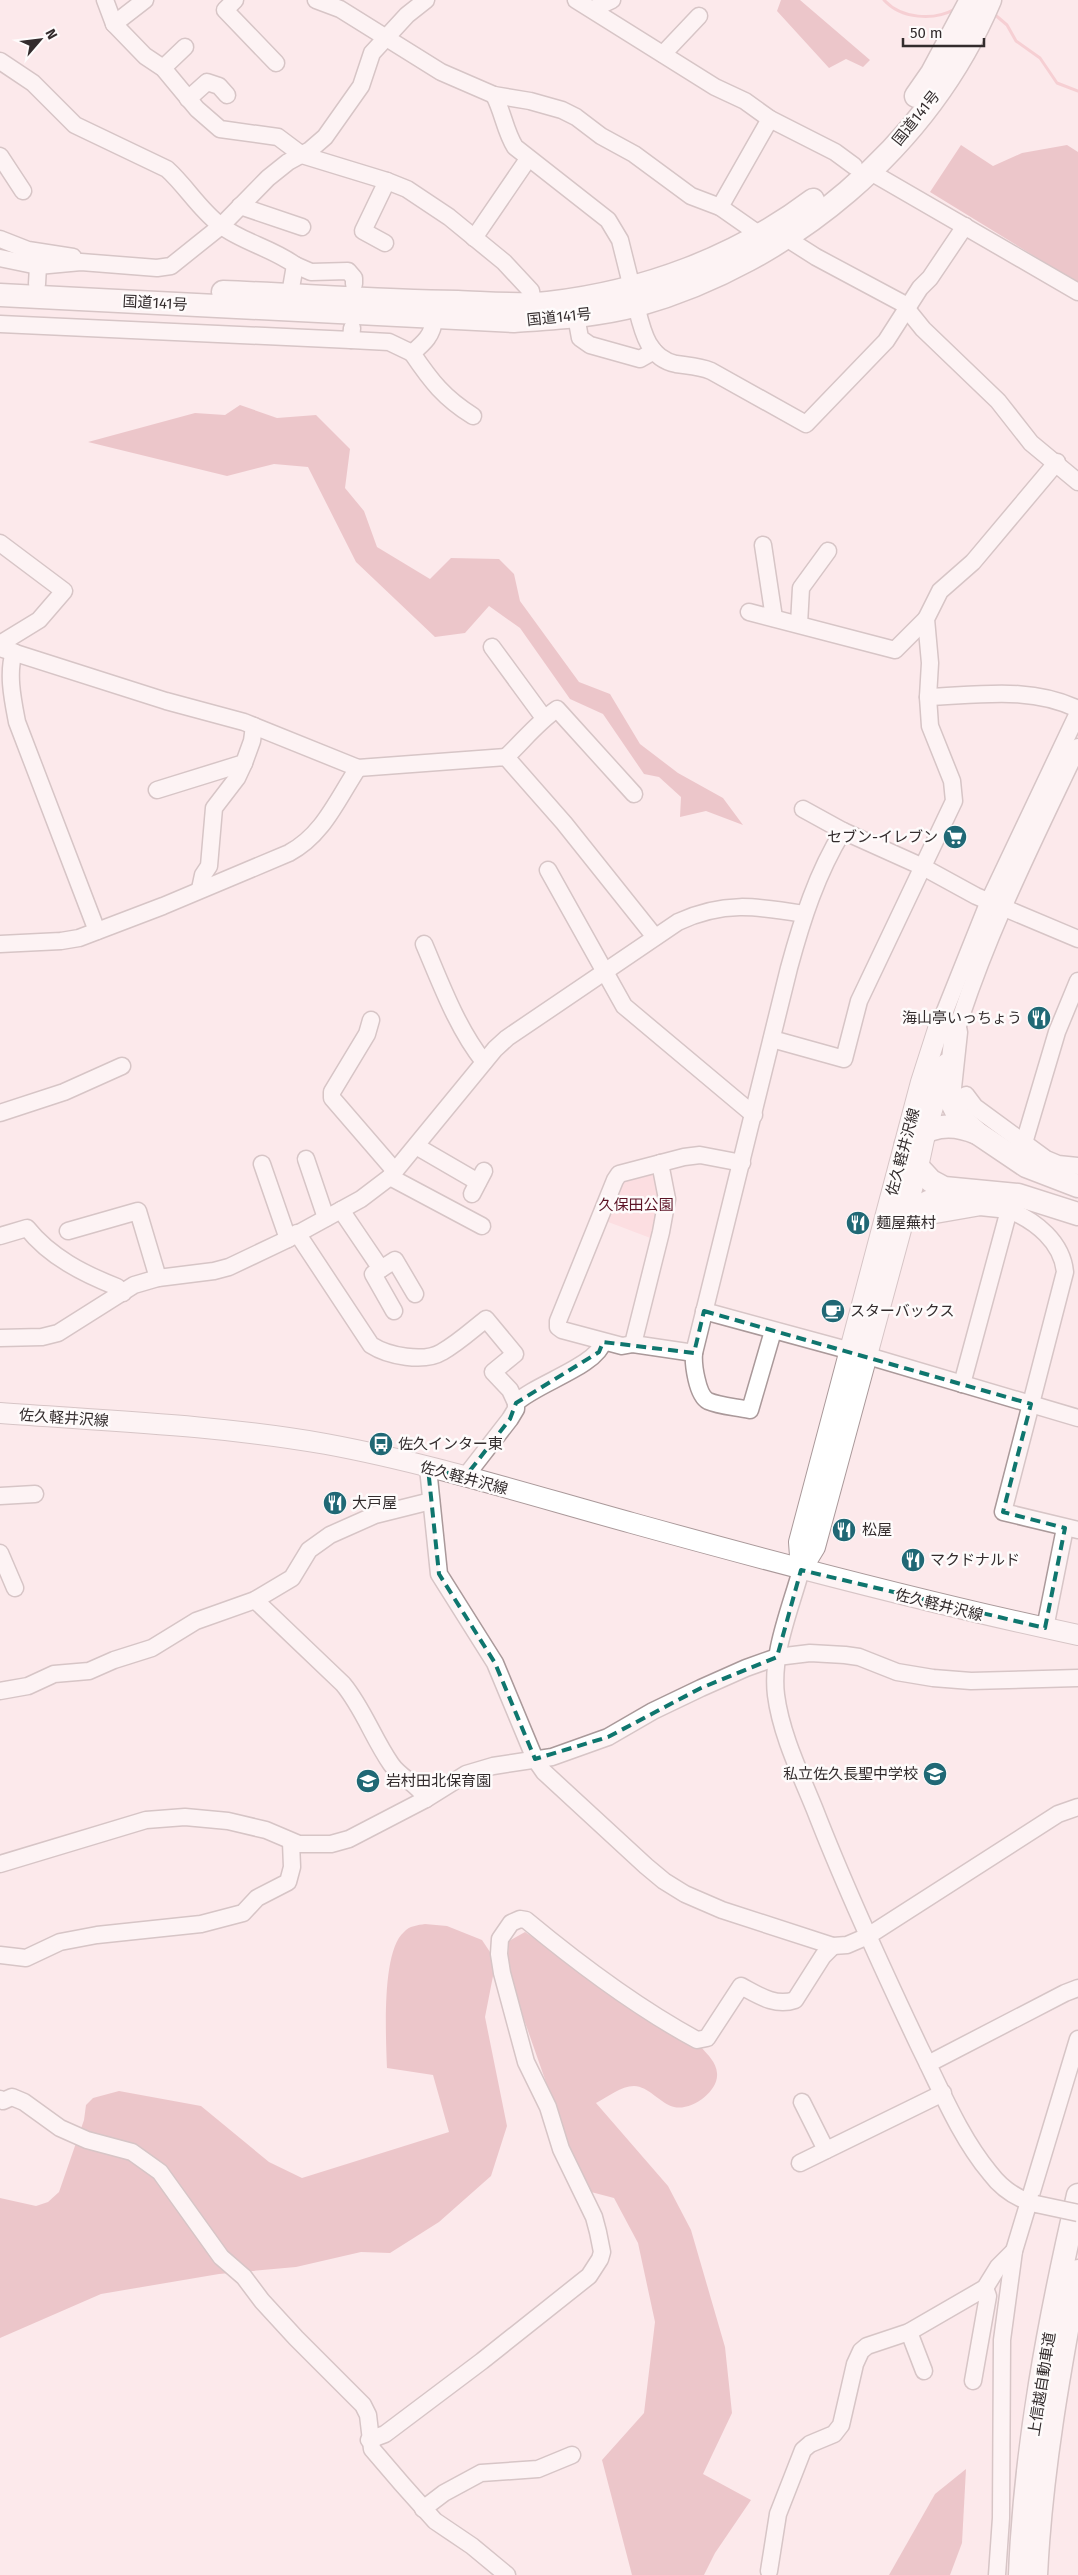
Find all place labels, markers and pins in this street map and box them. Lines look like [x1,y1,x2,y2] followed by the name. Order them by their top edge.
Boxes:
[942,824,968,850] supermarket icon: セブン-イレブン
[827,828,938,846] place label: セブン-イレブン
[1026,1005,1052,1031] restaurant icon: 海山亭いっちょう
[902,1009,1022,1027] place label: 海山亭いっちょう
[845,1210,871,1236] restaurant icon: 麺屋蕪村
[876,1214,936,1232] place label: 麺屋蕪村
[820,1298,846,1324] cafe icon: スターバックス
[850,1302,954,1320] place label: スターバックス
[368,1431,394,1457] bus stop icon: 佐久インター東
[398,1435,503,1453] place label: 佐久インター東
[322,1490,348,1516] restaurant icon: 大戸屋
[352,1494,397,1512] place label: 大戸屋
[831,1517,857,1543] restaurant icon: 松屋
[862,1521,892,1539] place label: 松屋
[900,1547,926,1573] restaurant icon: マクドナルド
[930,1551,1020,1569] place label: マクドナルド
[922,1761,948,1787] school or university icon: 私立佐久長聖中学校
[783,1765,918,1783] place label: 私立佐久長聖中学校
[355,1768,381,1794] school or university icon: 岩村田北保育園
[386,1772,491,1790] place label: 岩村田北保育園

